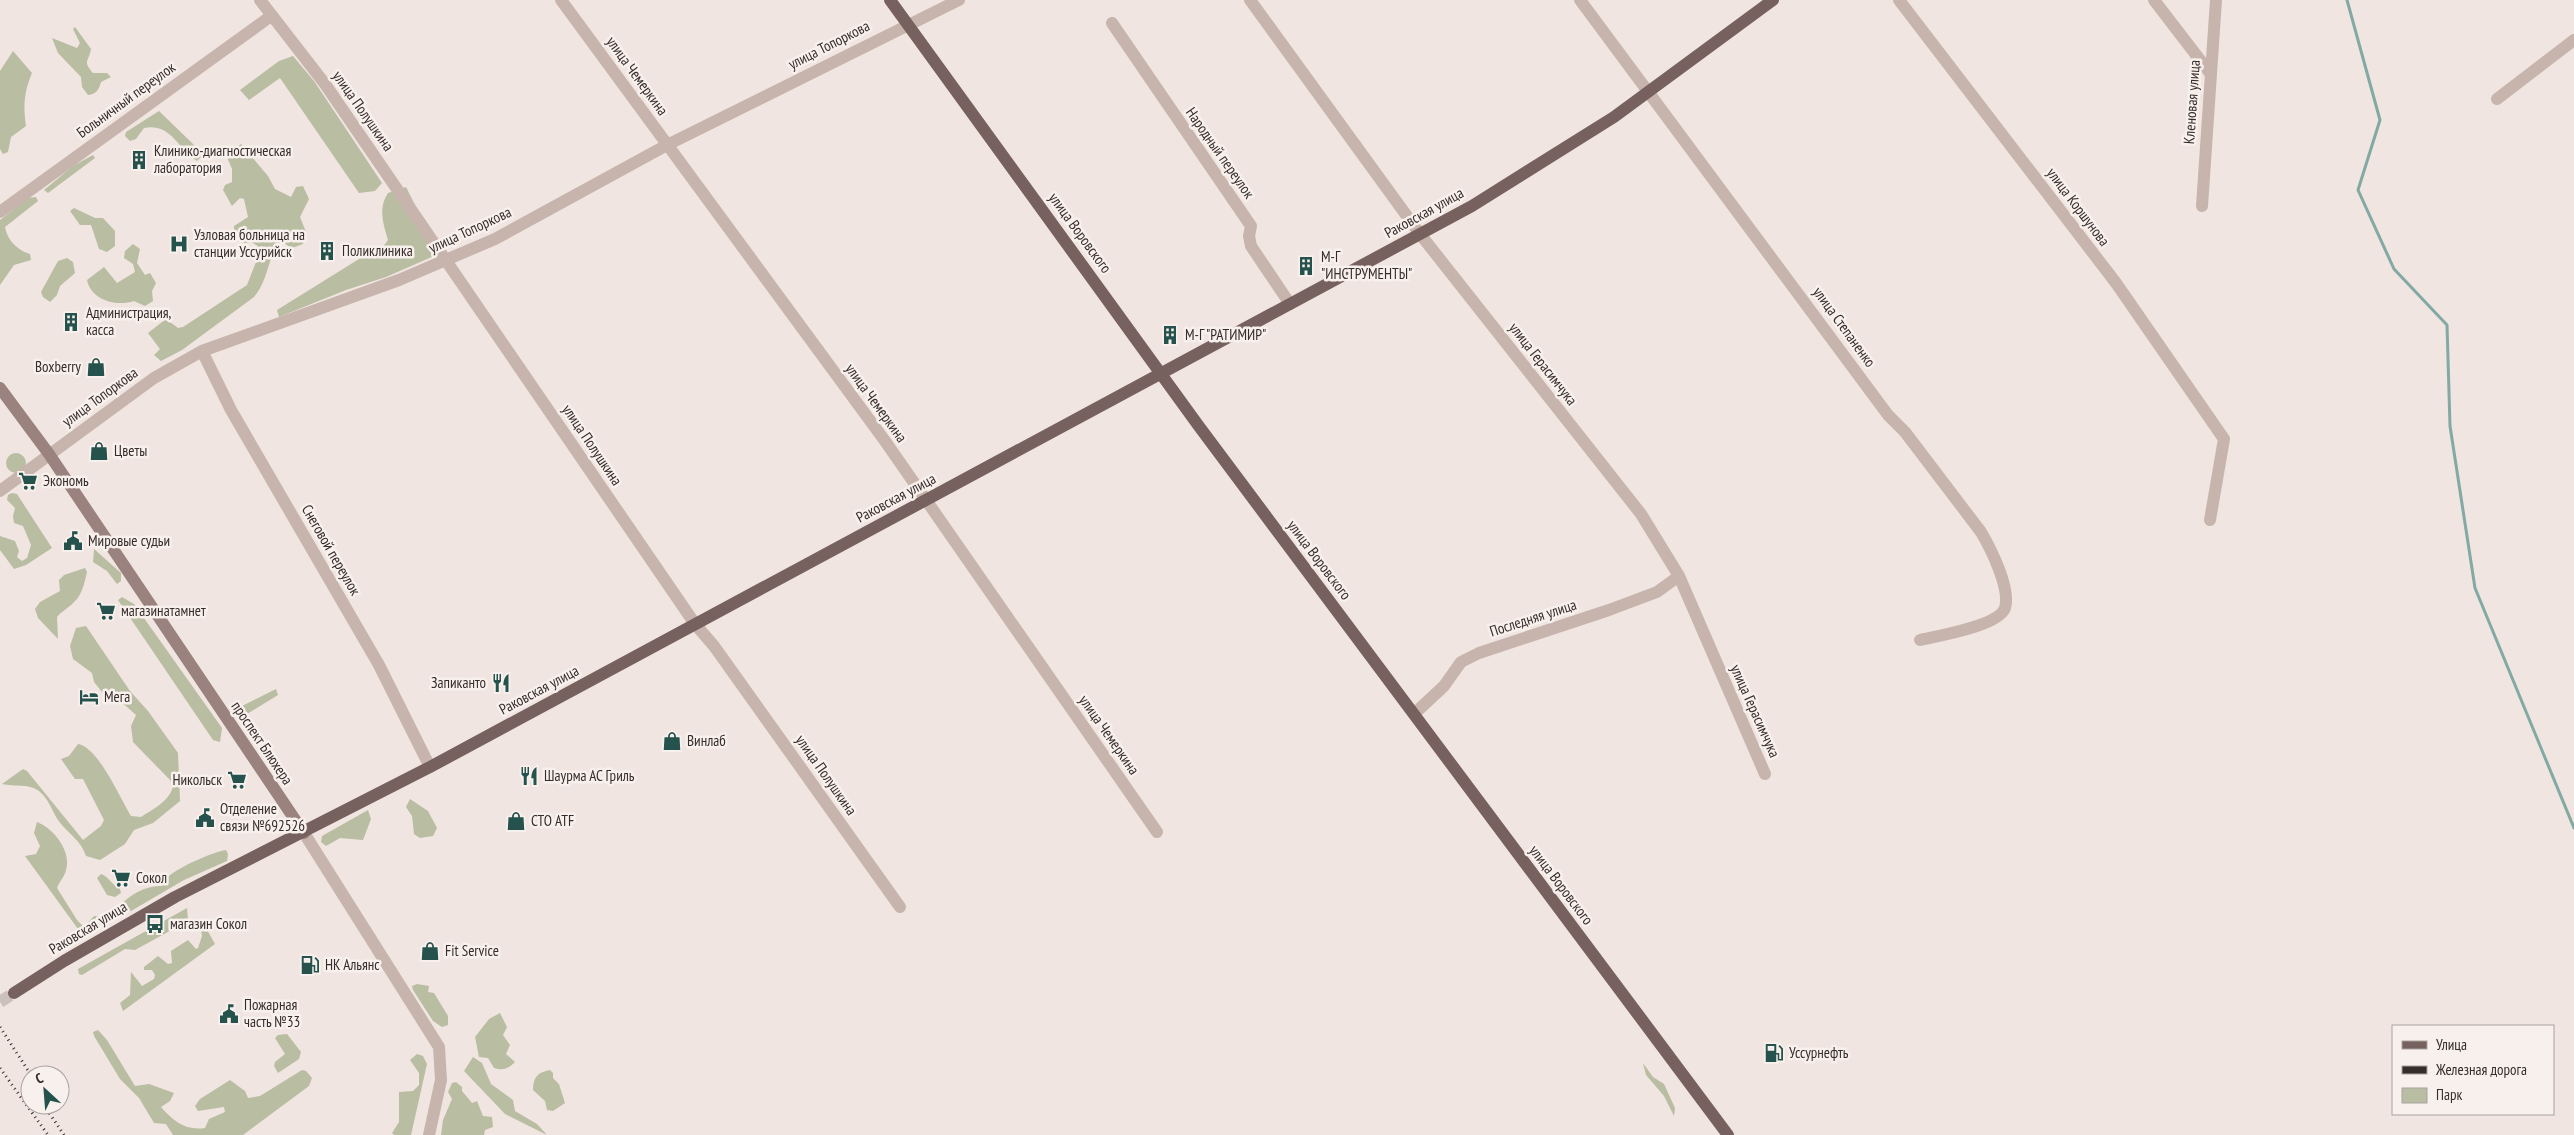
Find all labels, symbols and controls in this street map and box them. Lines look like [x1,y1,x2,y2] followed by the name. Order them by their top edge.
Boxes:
[785,16,873,73] street label: улица Топоркова
[602,33,672,119] street label: улица Чемеркина
[73,57,179,142] street label: Больничный переулок
[2179,59,2204,145] street label: Кленовая улица
[329,67,398,155] street label: улица Полушкина
[1182,103,1259,202] street label: Народный переулок
[153,141,292,177] place label: Клинико-диагностическая лаборатория
[128,149,150,171] building icon: Клинико-диагностическая лаборатория
[2043,164,2114,250] street label: улица Коршунова
[1381,183,1467,242] street label: Раковская улица
[1045,189,1116,277] street label: улица Воровского
[425,202,514,257] street label: улица Топоркова
[194,225,305,261] place label: Узловая больница на станции Уссурийск
[168,233,190,255] hospital icon: Узловая больница на станции Уссурийск
[316,240,338,262] building icon: Поликлиника
[342,241,413,260] place label: Поликлиника
[1321,247,1412,283] place label: М-Г "ИНСТРУМЕНТЫ"
[1295,255,1317,277] building icon: М-Г "ИНСТРУМЕНТЫ"
[1809,283,1880,371] street label: улица Степаненко
[86,303,172,339] place label: Администрация, касса
[60,311,82,333] building icon: Администрация, касса
[1505,319,1582,409] street label: улица Герасимчука
[1159,324,1181,346] building icon: М-Г "РАТИМИР"
[1185,325,1266,344] place label: М-Г "РАТИМИР"
[85,356,107,378] shop icon: Boxberry
[35,357,81,376] place label: Boxberry
[841,360,911,446] street label: улица Чемеркина
[58,363,141,430] street label: улица Топоркова
[558,400,627,489] street label: улица Полушкина
[88,440,110,462] shop icon: Цветы
[114,441,147,460] place label: Цветы
[853,469,939,526] street label: Раковская улица
[17,470,39,492] supermarket icon: Экономь
[43,471,89,490] place label: Экономь
[298,501,365,599] street label: Снеговой переулок
[1283,516,1356,603] street label: улица Воровского
[62,530,84,552] public building icon: Мировые судьи
[88,531,170,550] place label: Мировые судьи
[1487,595,1579,641] street label: Последняя улица
[95,600,117,622] supermarket icon: магазинатамнет
[121,601,206,620] place label: магазинатамнет
[496,661,582,718] street label: Раковская улица
[1726,661,1784,760] street label: улица Герасимчука
[490,672,512,694] restaurant icon: Запиканто
[431,673,486,692] place label: Запиканто
[78,686,100,708] hotel icon: Мега
[104,687,130,706] place label: Мега
[1075,691,1144,778] street label: улица Чемеркина
[227,697,297,788] street label: проспект Блюхера
[661,730,683,752] shop icon: Винлаб
[687,731,726,750] place label: Винлаб
[792,731,861,819] street label: улица Полушкина
[518,765,540,787] restaurant icon: Шаурма АС Гриль
[544,766,635,785] place label: Шаурма АС Гриль
[226,769,248,791] supermarket icon: Никольск
[172,770,222,789] place label: Никольск
[220,799,305,835] place label: Отделение связи №692526
[194,807,216,829] public building icon: Отделение связи №692526
[505,810,527,832] shop icon: СТО ATF
[531,811,574,830] place label: СТО ATF
[1525,841,1598,928] street label: улица Воровского
[110,867,132,889] supermarket icon: Сокол
[136,868,167,887] place label: Сокол
[45,897,130,958] street label: Раковская улица
[144,913,166,935] bus stop icon: магазин Сокол
[170,914,247,933] place label: магазин Сокол
[419,940,441,962] shop icon: Fit Service
[445,941,499,960] place label: Fit Service
[299,954,321,976] fuel station icon: НК Альянс
[325,955,380,974] place label: НК Альянс
[244,995,300,1031] place label: Пожарная часть №33
[218,1003,240,1025] public building icon: Пожарная часть №33
[2392,1025,2554,1115] legend
[2436,1035,2467,1054] text: Улица
[1763,1042,1785,1064] fuel station icon: Уссурнефть
[1789,1043,1849,1062] place label: Уссурнефть
[2435,1060,2527,1079] text: Железная дорога
[20,1065,70,1115] north arrow
[32,1069,47,1088] text: С
[2436,1085,2462,1104] text: Парк

